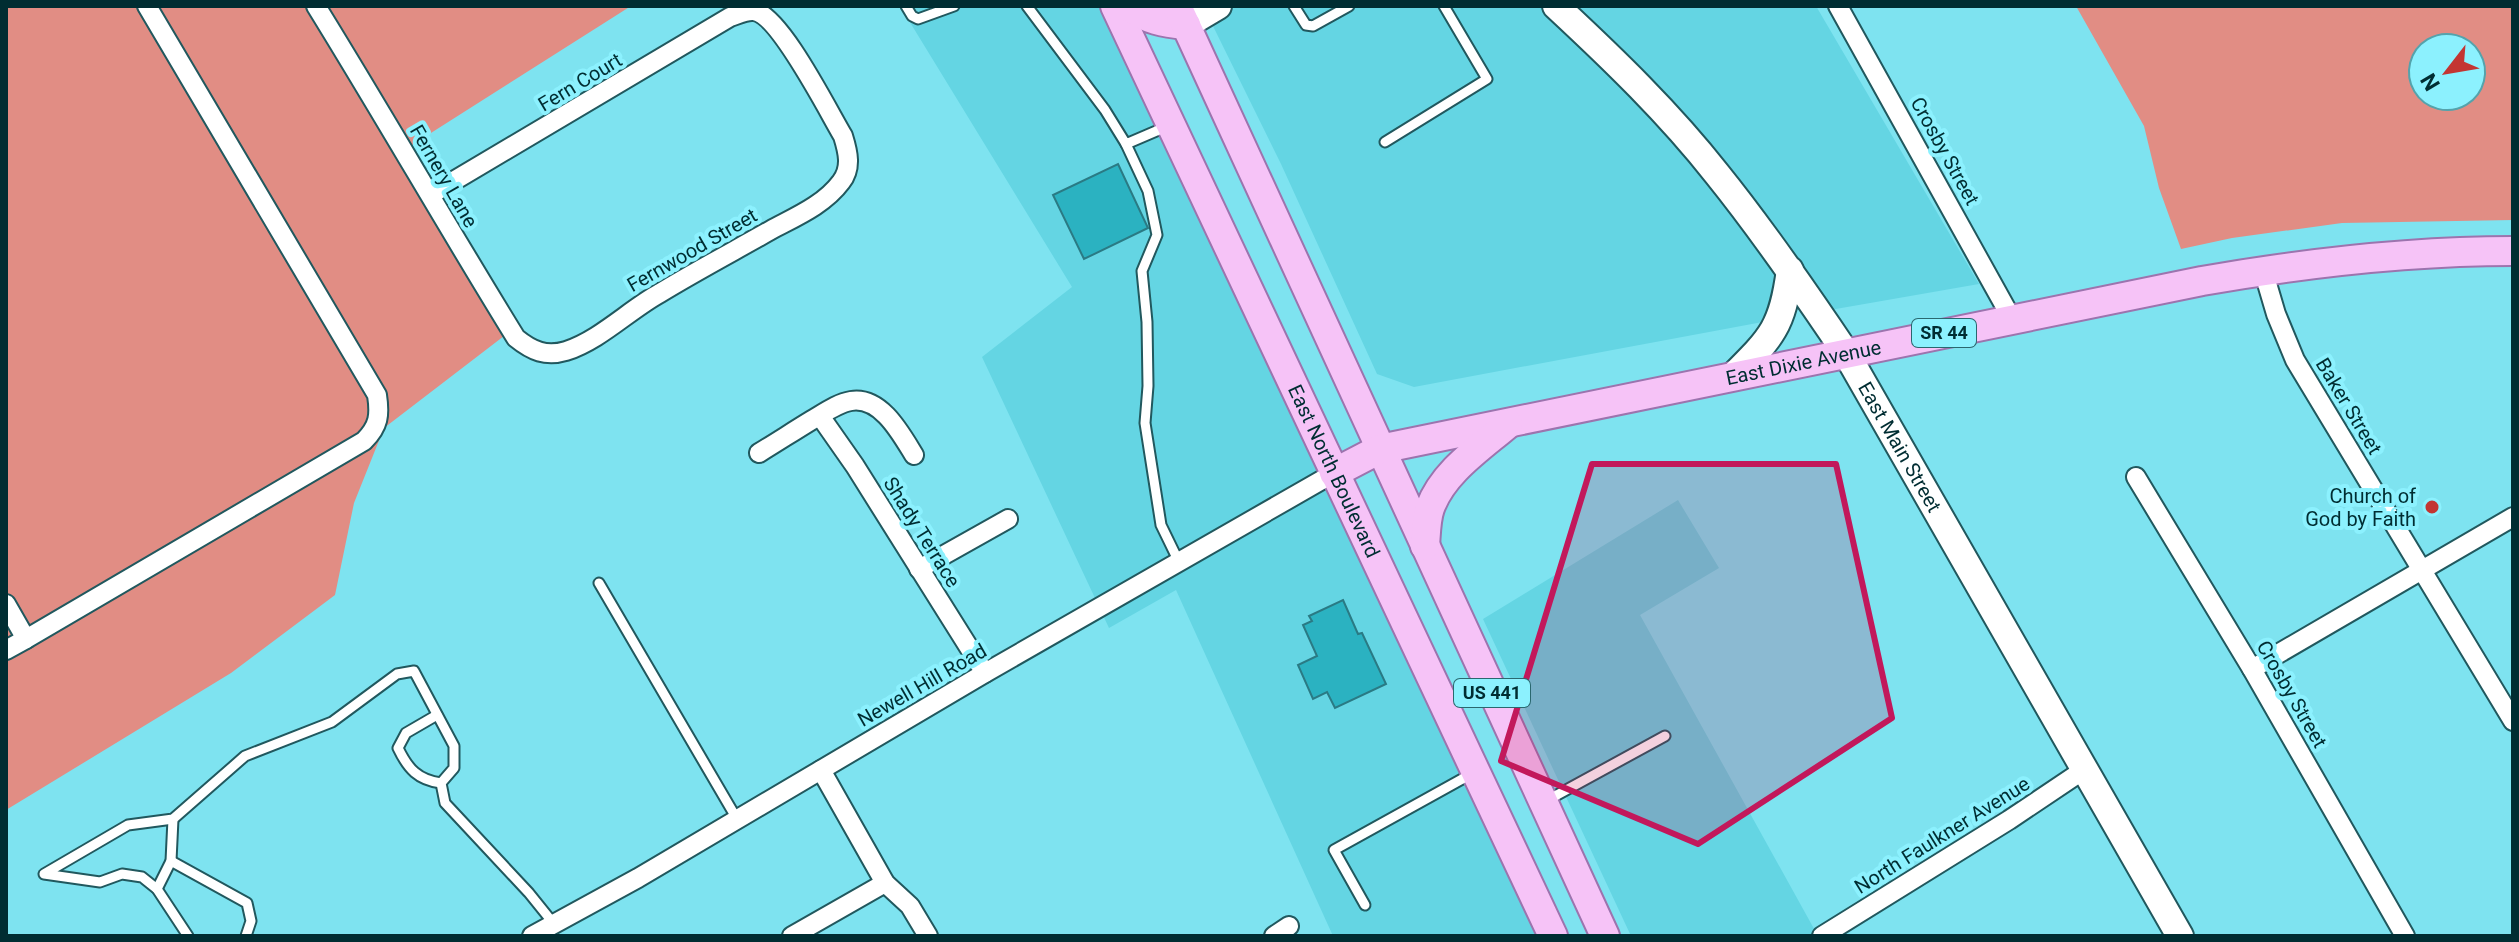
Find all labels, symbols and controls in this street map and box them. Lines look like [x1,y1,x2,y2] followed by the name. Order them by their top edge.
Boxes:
[2407,32,2487,112] north arrow
[534,48,626,116] street label: Fern Court
[2416,69,2445,95] text: N
[1906,93,1984,209] street label: Crosby Street
[405,120,483,232] street label: Fernery Lane
[623,203,761,297] street label: Fernwood Street
[1912,319,1976,347] road number: SR 44
[1724,335,1883,390] street label: East Dixie Avenue
[2311,353,2387,459] street label: Baker Street
[1853,378,1947,516] street label: East Main Street
[1283,381,1385,561] street label: East North Boulevard
[878,472,966,592] street label: Shady Terrace
[2305,484,2416,531] place label: Church of God by Faith
[2423,498,2441,516] marker: Church of God by Faith
[2252,636,2332,752] street label: Crosby Street
[853,638,991,732] street label: Newell Hill Road
[1454,679,1530,707] road number: US 441
[1850,771,2034,899] street label: North Faulkner Avenue

